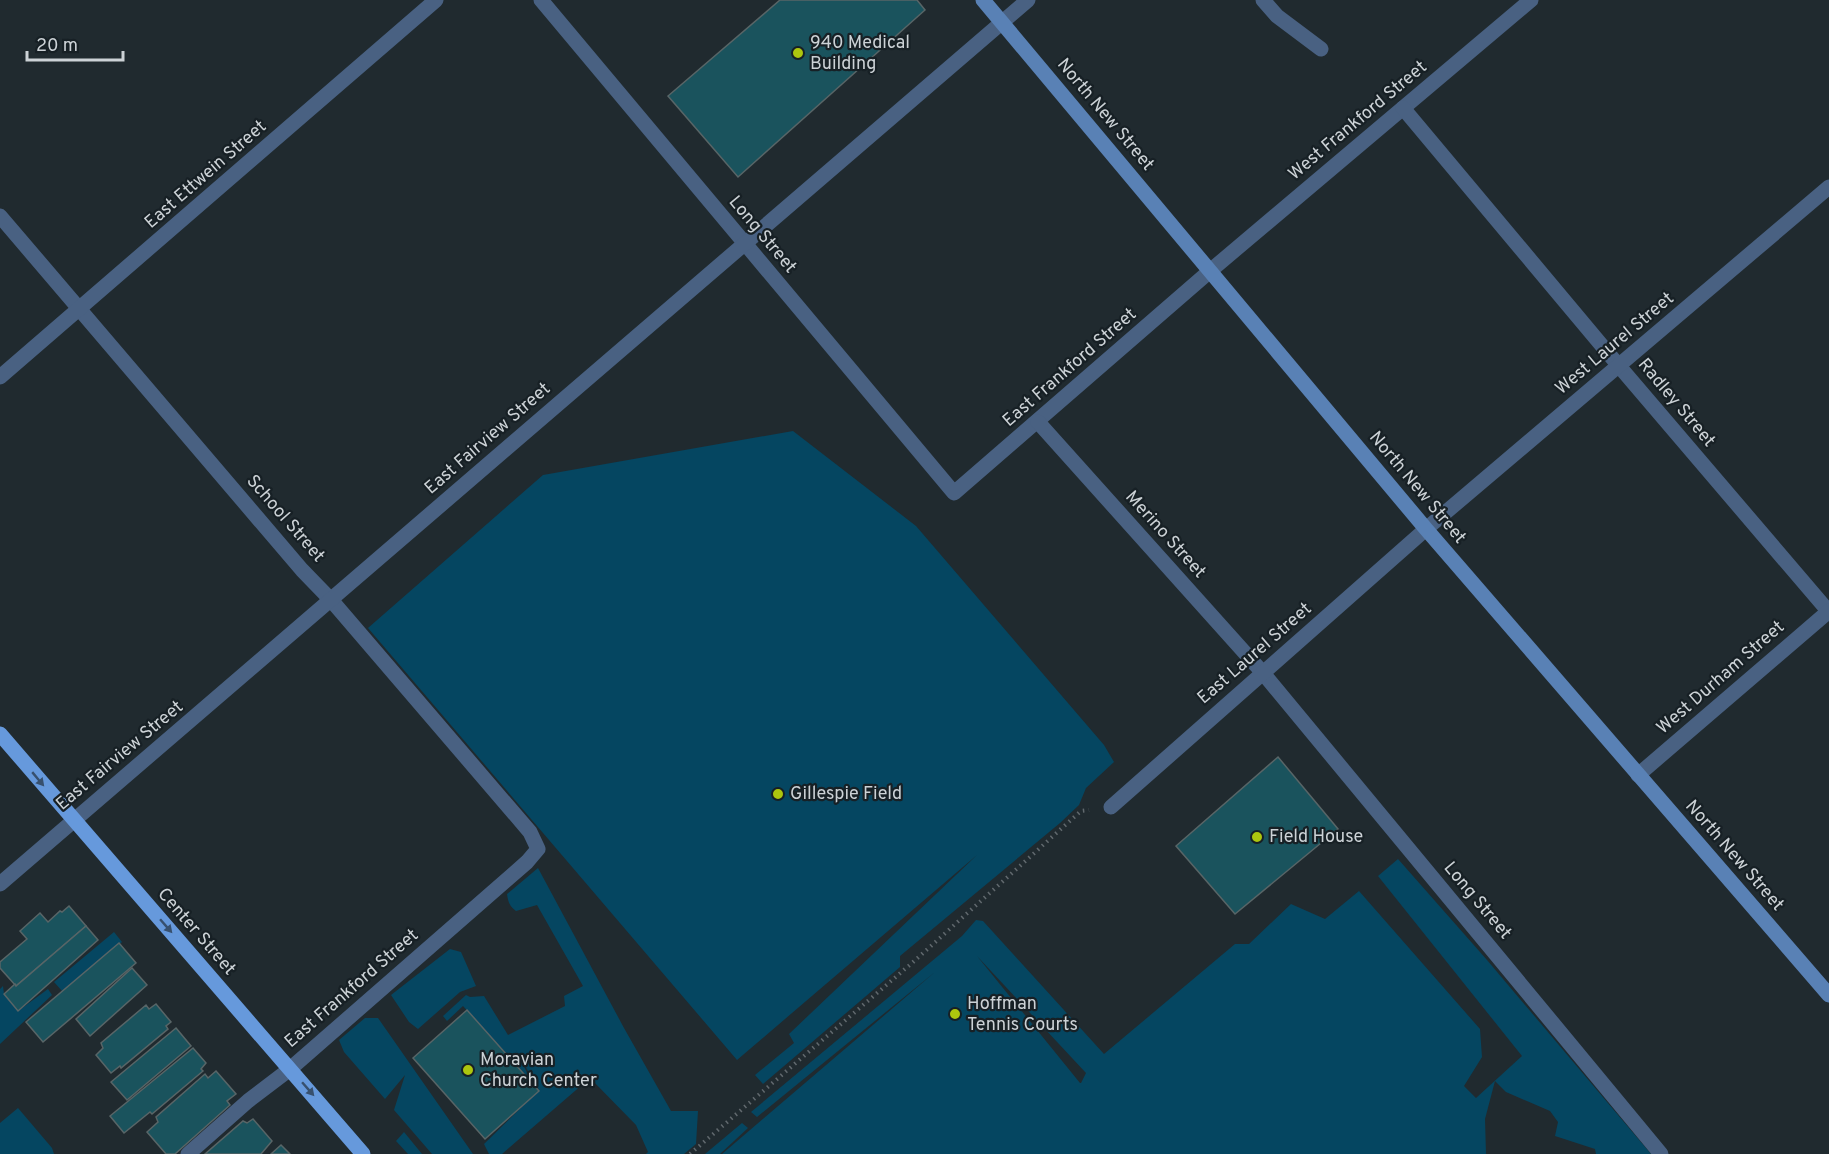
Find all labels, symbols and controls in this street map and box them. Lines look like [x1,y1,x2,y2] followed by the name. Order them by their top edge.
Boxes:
[27,24,123,62] scale bar
[810,32,910,76] place label: 940 Medical Building
[36,35,78,58] text: 20 m
[791,46,805,60] marker: 940 Medical Building
[1051,54,1159,176] street label: North New Street
[1284,56,1432,186] street label: West Frankford Street
[140,116,272,234] street label: East Ettwein Street
[723,191,801,279] street label: Long Street
[1551,288,1679,400] street label: West Laurel Street
[998,304,1142,432] street label: East Frankford Street
[1632,354,1720,452] street label: Radley Street
[420,378,556,500] street label: East Fairview Street
[1363,427,1471,549] street label: North New Street
[241,470,329,568] street label: School Street
[1120,486,1210,584] street label: Merino Street
[1193,598,1317,710] street label: East Laurel Street
[1652,616,1790,740] street label: West Durham Street
[52,696,188,816] street label: East Fairview Street
[31,771,44,786] one-way arrow
[790,783,902,806] place label: Gillespie Field
[771,787,785,801] marker: Gillespie Field
[1679,796,1789,916] street label: North New Street
[1269,826,1363,849] place label: Field House
[1250,830,1264,844] marker: Field House
[1438,857,1516,945] street label: Long Street
[152,883,240,981] street label: Center Street
[159,918,172,934] one-way arrow
[280,925,424,1053] street label: East Frankford Street
[967,993,1078,1037] place label: Hoffman Tennis Courts
[948,1007,962,1021] marker: Hoffman Tennis Courts
[480,1049,597,1093] place label: Moravian Church Center
[461,1063,475,1077] marker: Moravian Church Center
[301,1081,314,1097] one-way arrow

